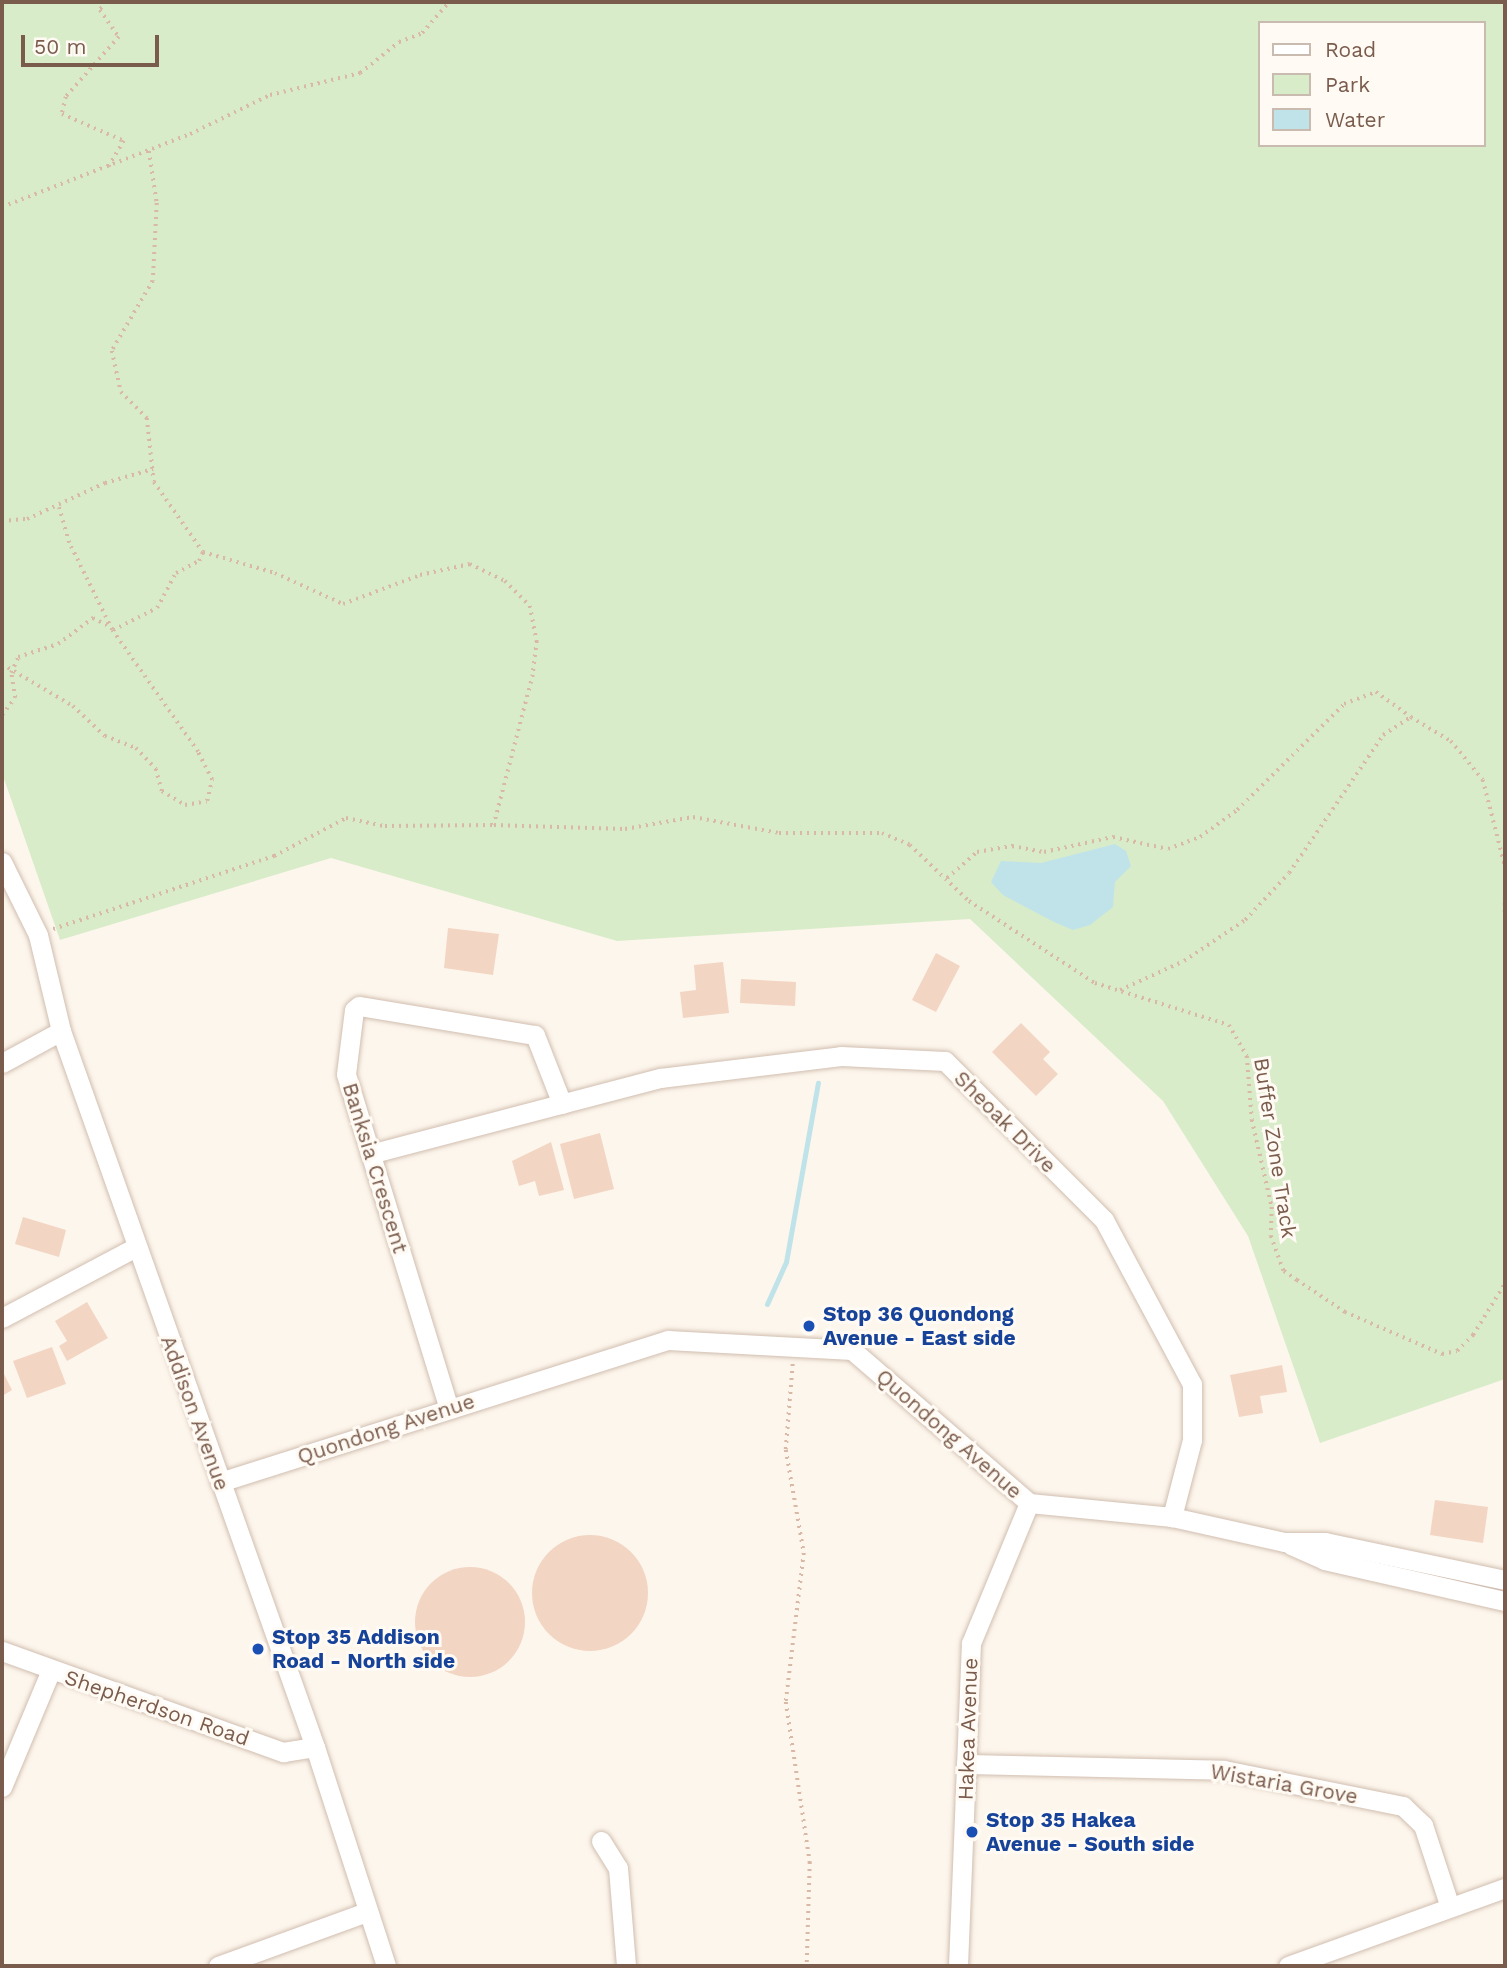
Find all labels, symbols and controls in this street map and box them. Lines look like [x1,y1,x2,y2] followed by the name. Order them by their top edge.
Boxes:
[24,21,163,65] scale bar
[1258,21,1486,147] legend
[34,34,86,59] text: 50 m
[1325,37,1376,62] text: Road
[1325,72,1370,97] text: Park
[1325,107,1385,132] text: Water
[1248,1055,1302,1241] street label: Buffer Zone Track
[949,1066,1061,1178] street label: Sheoak Drive
[337,1080,413,1256] street label: Banksia Crescent
[823,1301,1016,1351] place label: Stop 36 Quondong Avenue - East side
[801,1318,817,1334] marker: Stop 36 Quondong Avenue - East side
[155,1332,235,1494] street label: Addison Avenue
[871,1364,1027,1504] street label: Quondong Avenue
[294,1388,478,1470] street label: Quondong Avenue
[272,1624,455,1674] place label: Stop 35 Addison Road - North side
[250,1641,266,1657] marker: Stop 35 Addison Road - North side
[953,1657,983,1801] street label: Hakea Avenue
[61,1665,253,1751] street label: Shepherdson Road
[1208,1759,1360,1809] street label: Wistaria Grove
[986,1807,1194,1857] place label: Stop 35 Hakea Avenue - South side
[964,1824,980,1840] marker: Stop 35 Hakea Avenue - South side

